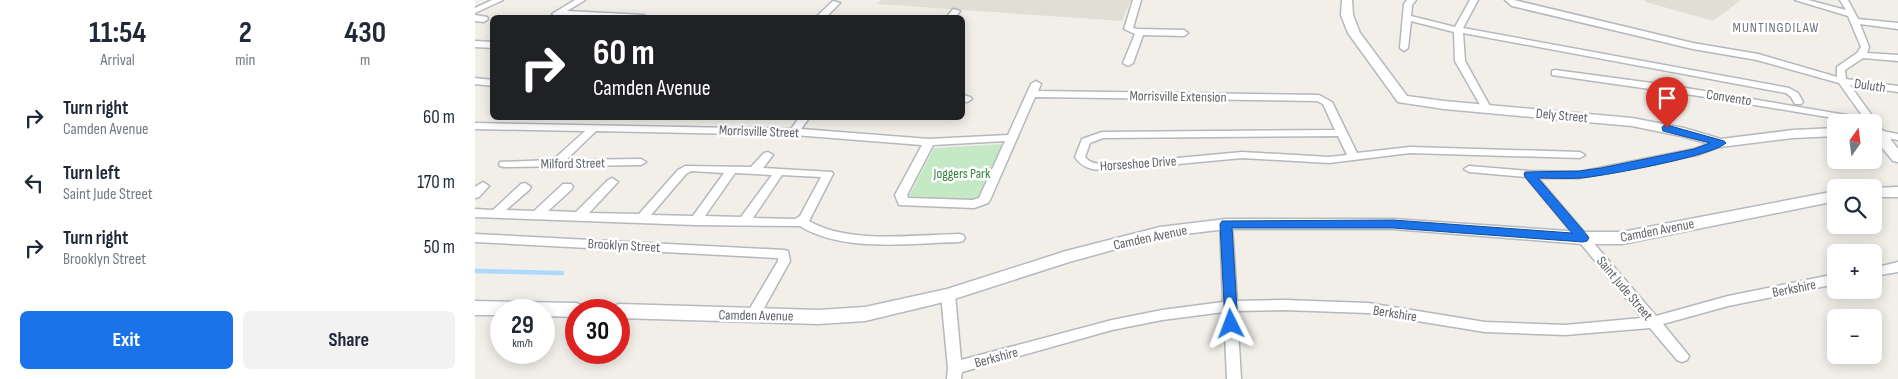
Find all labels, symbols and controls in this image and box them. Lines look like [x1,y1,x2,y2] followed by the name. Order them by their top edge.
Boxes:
[89,15,146,51] text: 11:54
[239,15,252,51] text: 2
[344,15,386,51] text: 430
[1733,19,1819,36] district label: MUNTINGDILAW
[593,32,655,75] text: 60 m
[510,35,575,100] icon: right
[100,51,135,70] text: Arrival
[235,51,255,70] text: min
[360,51,370,70] text: m
[593,75,711,102] text: Camden Avenue
[1853,75,1887,96] street label: Duluth
[1646,77,1688,128] pin
[1653,84,1681,112] icon: arrive
[1705,86,1753,109] street label: Convento
[1129,87,1227,106] street label: Morrisville Extension
[63,97,128,120] text: Turn right
[20,104,48,132] icon: right
[1535,105,1589,126] street label: Dely Street
[423,106,455,129] text: 60 m
[1827,114,1883,169] north arrow
[1827,114,1882,364] map controls
[63,120,149,139] text: Camden Avenue
[719,122,799,141] street label: Morrisville Street
[1099,152,1177,175] street label: Horseshoe Drive
[541,154,605,173] street label: Milford Street
[63,162,120,185] text: Turn left
[933,165,991,182] park label: Joggers Park
[20,169,48,197] icon: left
[417,171,455,194] text: 170 m
[1827,179,1882,234] button: search
[63,185,153,204] text: Saint Jude Street
[1619,215,1695,246] street label: Camden Avenue
[1112,221,1188,254] street label: Camden Avenue
[63,227,128,250] text: Turn right
[20,234,48,262] icon: right
[587,235,661,256] street label: Brooklyn Street
[424,236,455,259] text: 50 m
[1827,244,1882,299] button: +
[63,250,146,269] text: Brooklyn Street
[1593,253,1656,324] street label: Saint Jude Street
[1771,276,1817,301] street label: Berkshire
[1204,297,1256,349] position arrow
[565,299,630,364] speed limit sign: 30
[1372,302,1418,325] street label: Berkshire
[718,306,794,325] street label: Camden Avenue
[1827,309,1882,364] button: −
[511,310,534,341] text: 29
[20,311,233,369] button: Exit
[243,311,455,369] button: Share
[512,336,533,351] text: km/h
[973,344,1020,371] street label: Berkshire

